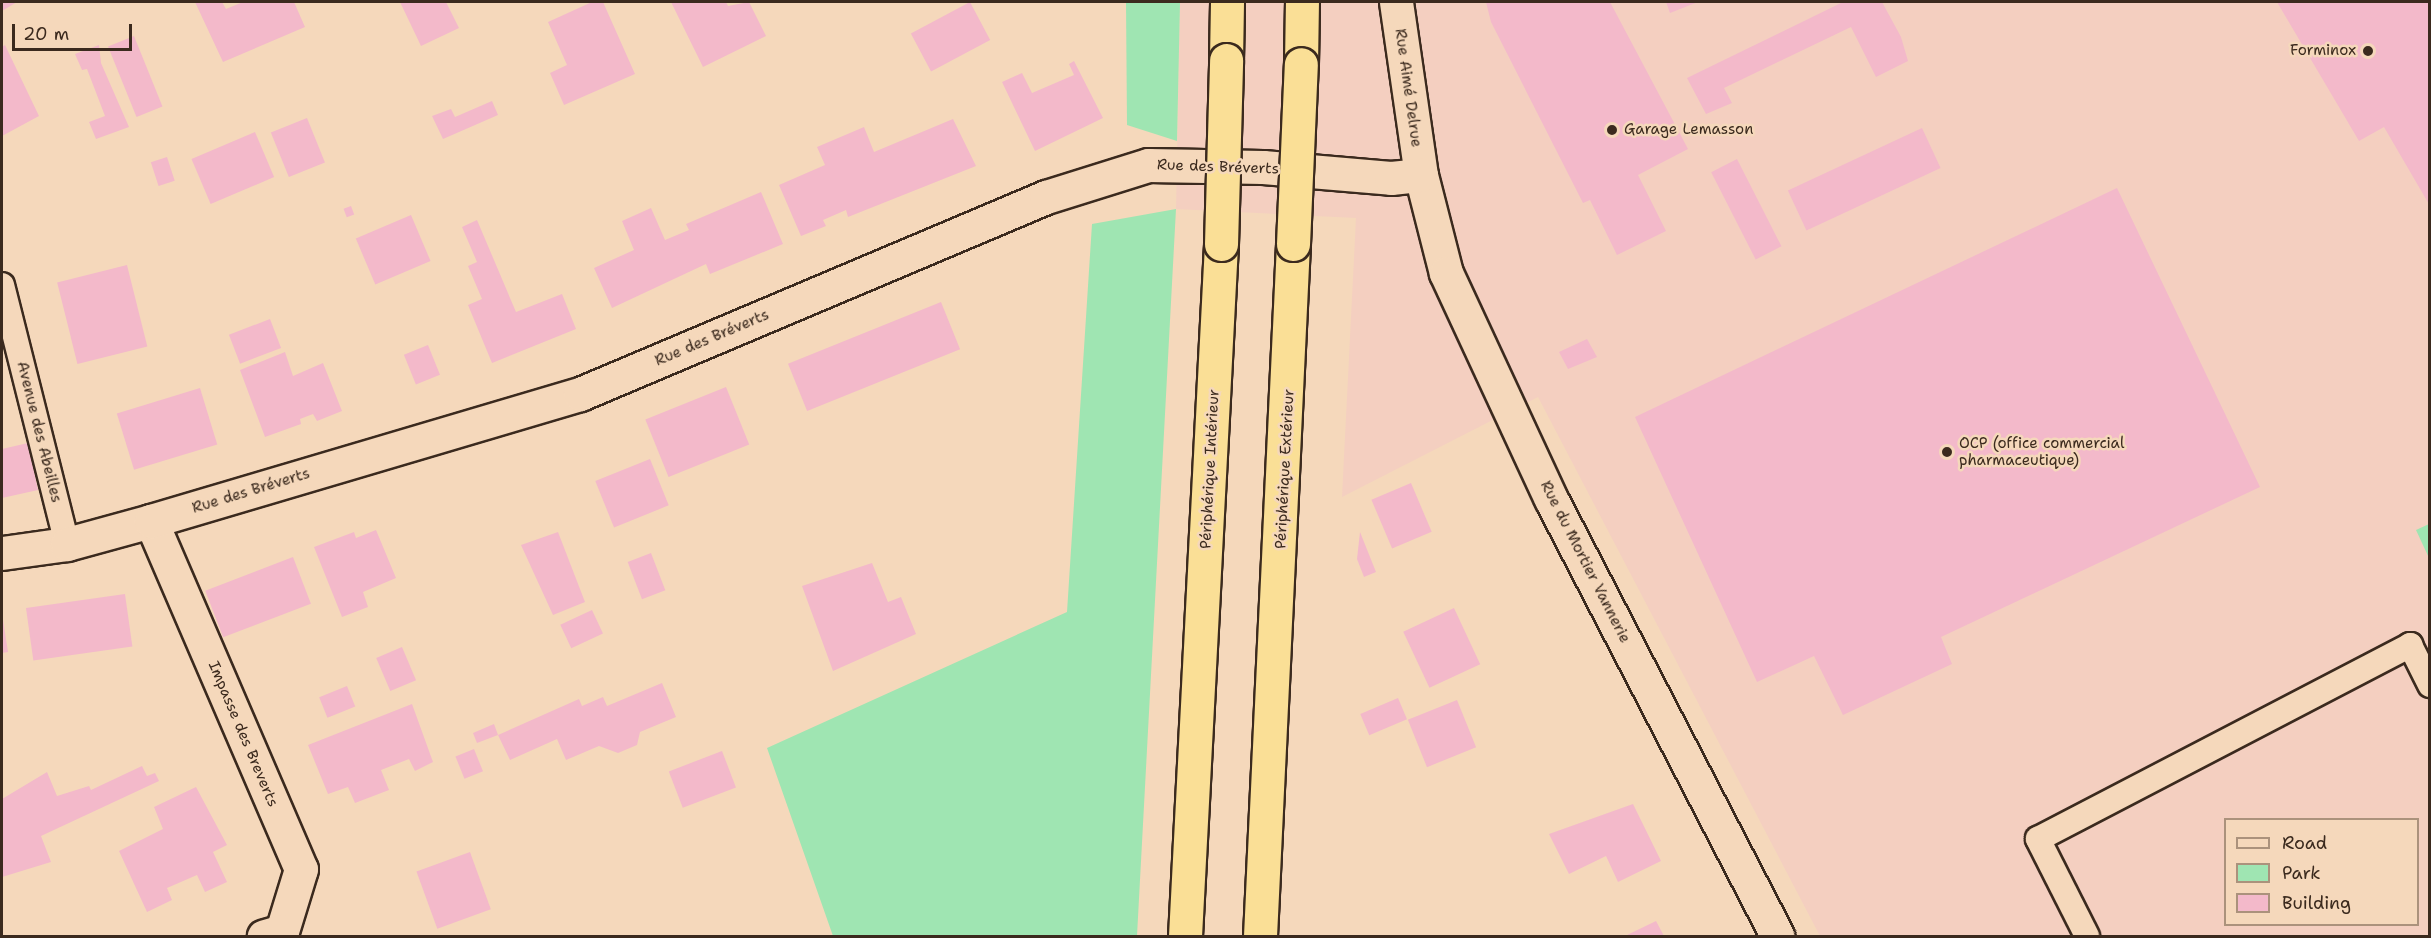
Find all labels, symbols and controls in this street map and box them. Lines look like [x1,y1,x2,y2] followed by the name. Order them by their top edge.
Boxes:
[15,12,135,50] scale bar
[23,22,69,46] text: 20 m
[1391,28,1425,148] street label: Rue Aimé Delrue
[2290,42,2356,60] place label: Forminox
[2361,44,2375,58] marker: Forminox
[1624,121,1753,139] place label: Garage Lemasson
[1605,123,1619,137] marker: Garage Lemasson
[1157,156,1279,178] street label: Rue des Bréverts
[652,306,772,370] street label: Rue des Bréverts
[13,360,65,504] street label: Avenue des Abeilles
[1272,388,1298,550] street label: Périphérique Extérieur
[1197,389,1223,549] street label: Périphérique Intérieur
[1959,434,2124,469] place label: OCP (office commercial pharmaceutique)
[1940,445,1954,459] marker: OCP (office commercial pharmaceutique)
[190,465,312,517] street label: Rue des Bréverts
[1536,478,1634,646] street label: Rue du Mortier Vannerie
[204,658,282,810] street label: Impasse des Breverts
[2224,818,2419,926] legend
[2282,831,2327,855] text: Road
[2282,861,2321,885] text: Park
[2282,891,2351,915] text: Building

